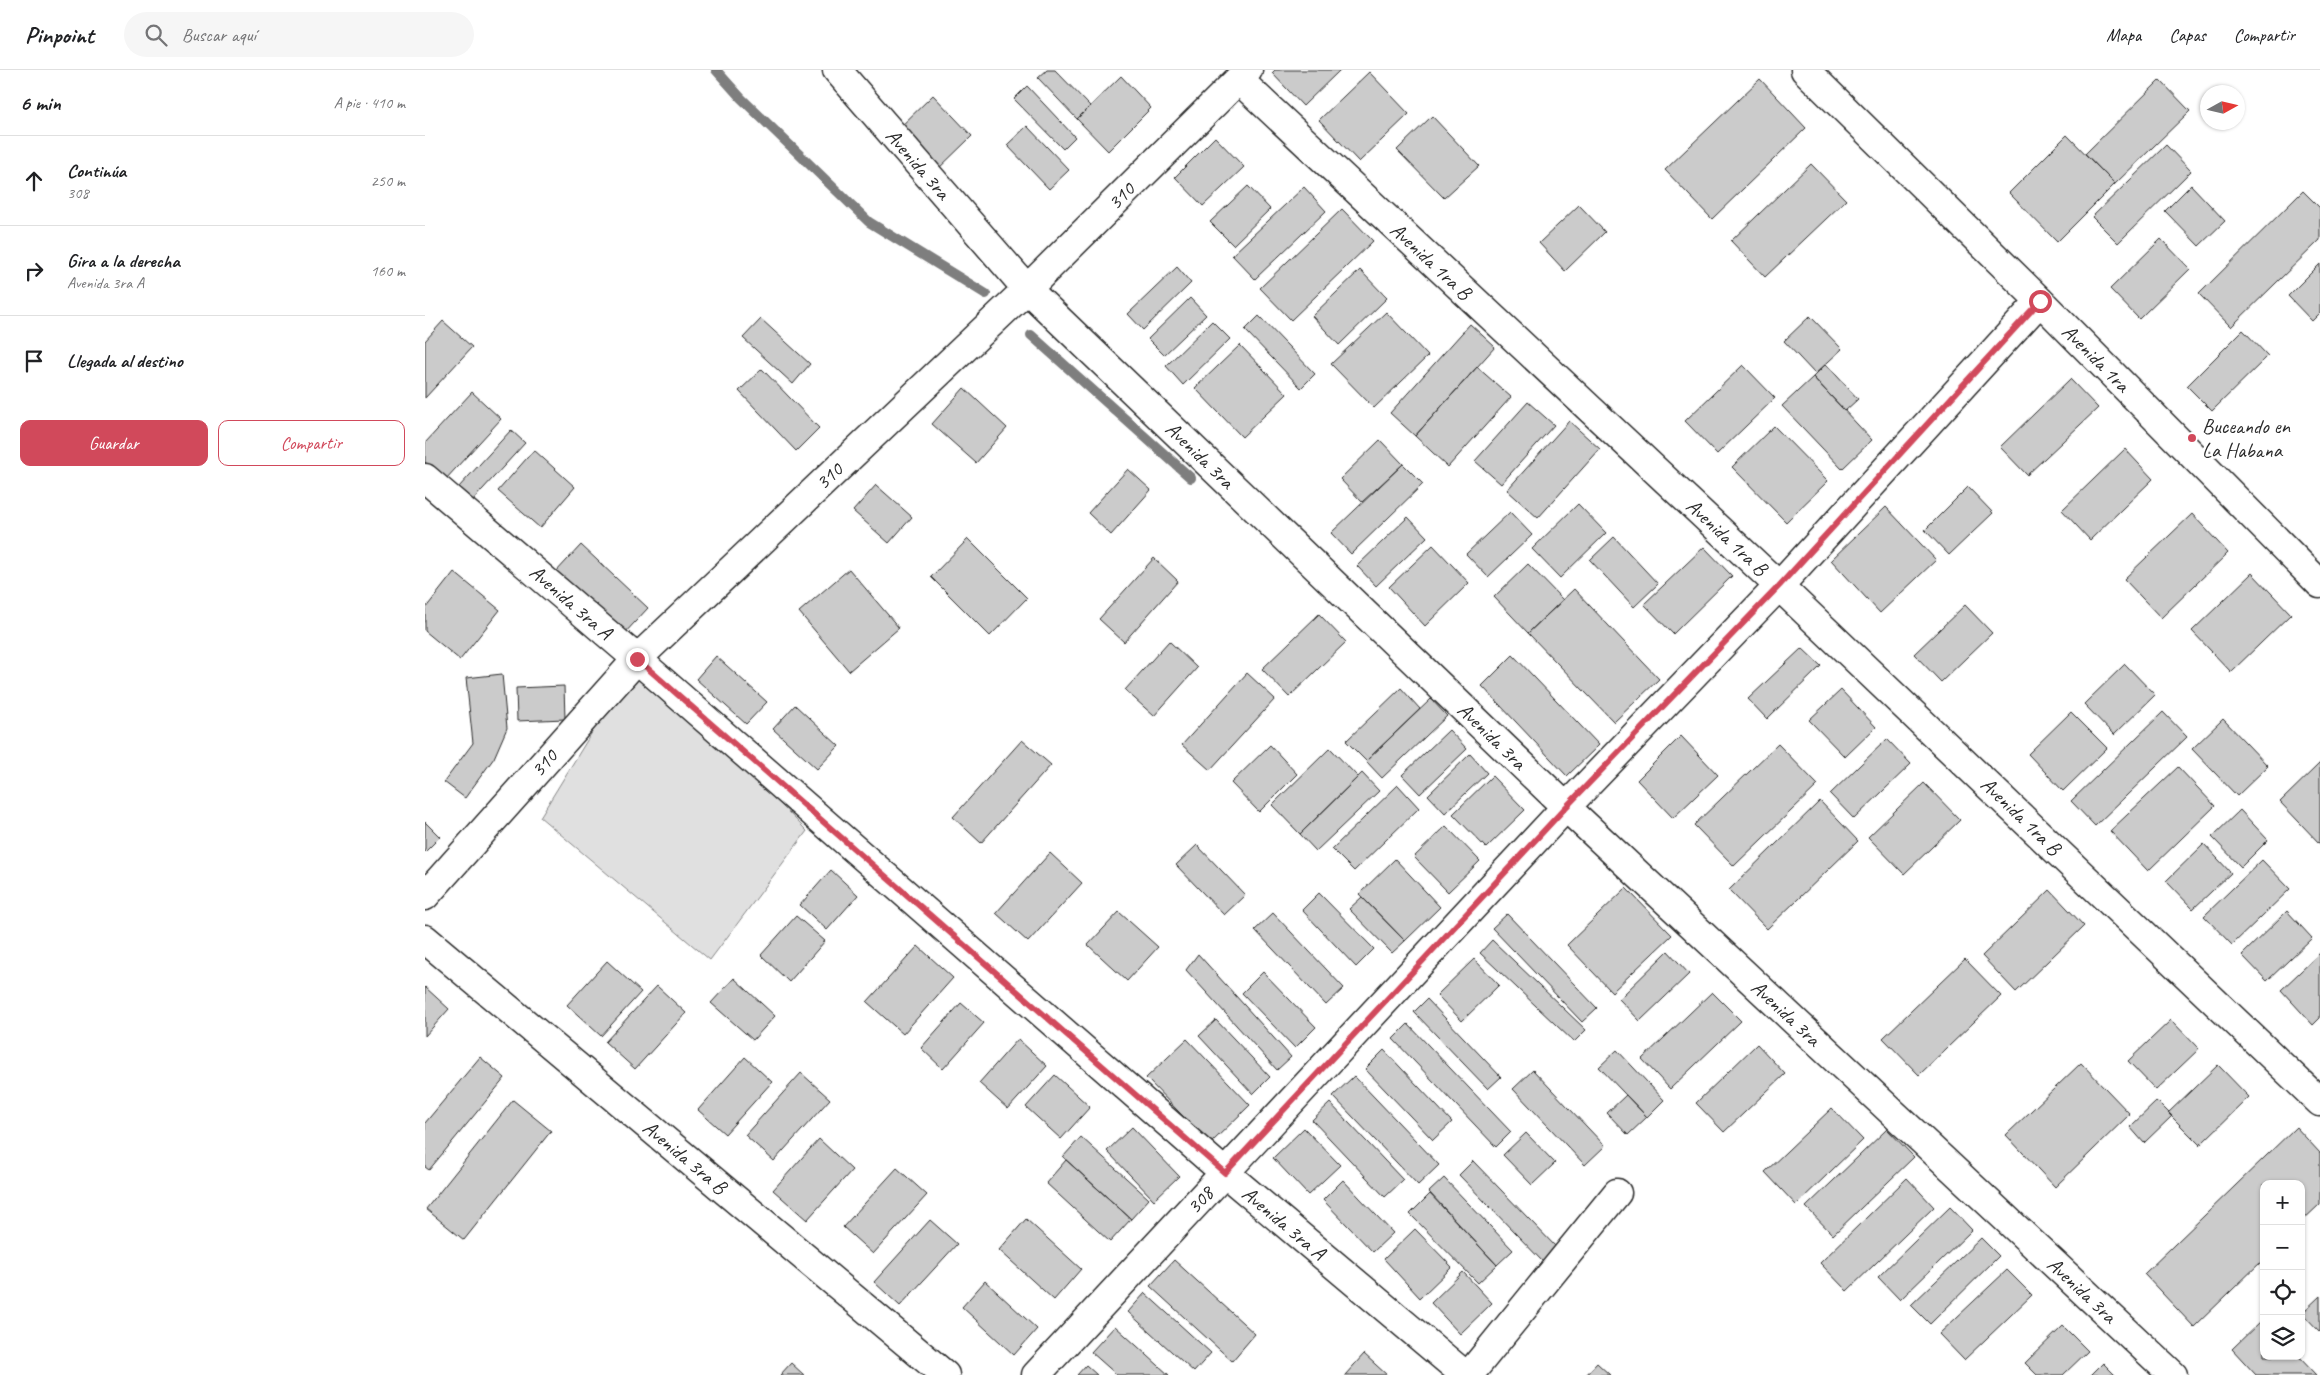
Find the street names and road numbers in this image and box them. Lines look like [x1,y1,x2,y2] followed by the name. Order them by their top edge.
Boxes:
[880,123,957,206] street label: Avenida 3ra
[1102,176,1141,215] street label: 310
[1385,217,1479,307] street label: Avenida 1ra B
[2057,319,2137,399] street label: Avenida 1ra
[1160,416,1241,495] street label: Avenida 3ra
[810,456,849,495] street label: 310
[1681,493,1775,583] street label: Avenida 1ra B
[524,559,619,646] street label: Avenida 3ra A
[1452,697,1533,776] street label: Avenida 3ra
[525,743,564,782] street label: 310
[1975,771,2068,862] street label: Avenida 1ra B
[1746,974,1828,1053] street label: Avenida 3ra
[638,1114,734,1201] street label: Avenida 3ra B
[1181,1179,1221,1219] street label: 308
[1237,1181,1332,1266] street label: Avenida 3ra A
[2042,1251,2124,1330] street label: Avenida 3ra

